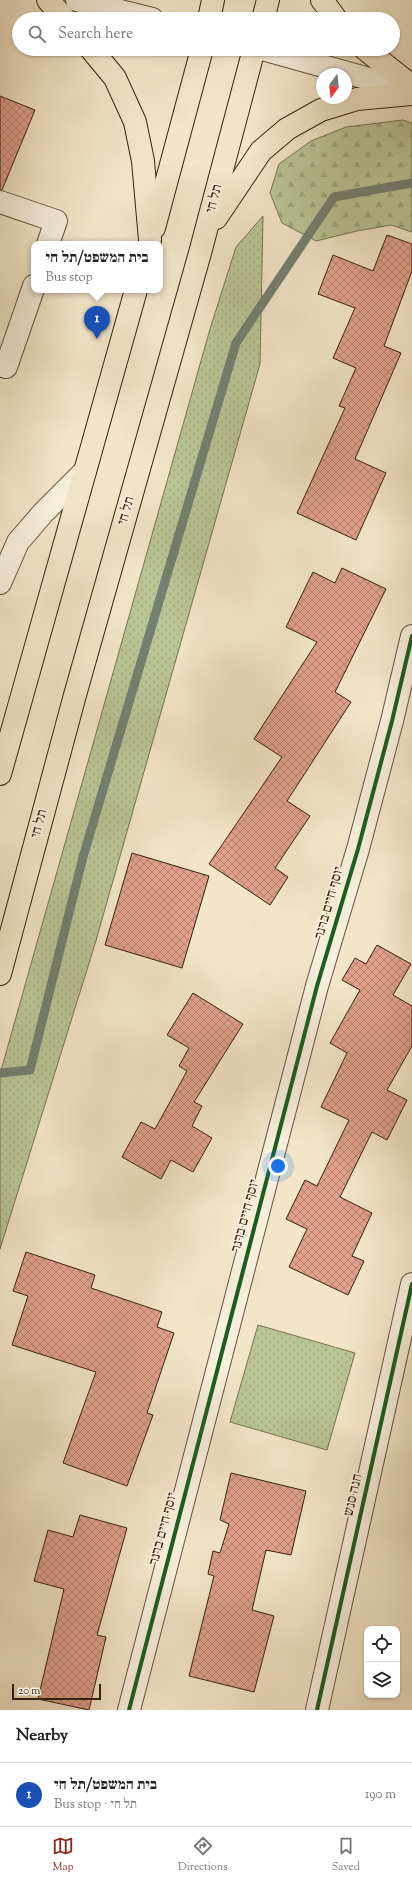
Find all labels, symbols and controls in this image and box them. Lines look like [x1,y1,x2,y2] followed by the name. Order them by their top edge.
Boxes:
[12,12,400,56] search box
[26,23,48,45] icon: search
[58,24,133,45] text: Search here
[316,68,352,104] north arrow
[202,182,228,216] street label: תל חי
[31,241,163,293] popup
[45,248,149,269] text: בית המשפט/תל חי
[45,269,93,287] text: Bus stop
[84,306,110,339] pin: 1
[113,494,141,528] street label: תל חי
[27,807,53,841] street label: תל חי
[310,864,350,942] street label: יוסף חיים ברנר
[268,1156,288,1176] your location
[227,1177,265,1255] street label: יוסף חיים ברנר
[339,1472,369,1518] street label: חנה סנש
[145,1490,183,1568] street label: יוסף חיים ברנר
[364,1626,400,1698] map controls
[364,1626,400,1662] button: locate
[364,1662,400,1698] button: layers
[12,1682,101,1701] scale bar
[18,1683,40,1699] text: 20 m
[16,1724,68,1748] text: Nearby
[54,1775,157,1796] text: בית המשפט/תל חי
[27,1786,31,1804] text: 1
[365,1786,396,1804] text: 190 m
[54,1796,137,1814] text: Bus stop · תל חי
[52,1835,74,1875] tab: Map
[178,1835,228,1875] tab: Directions
[332,1835,360,1875] tab: Saved

